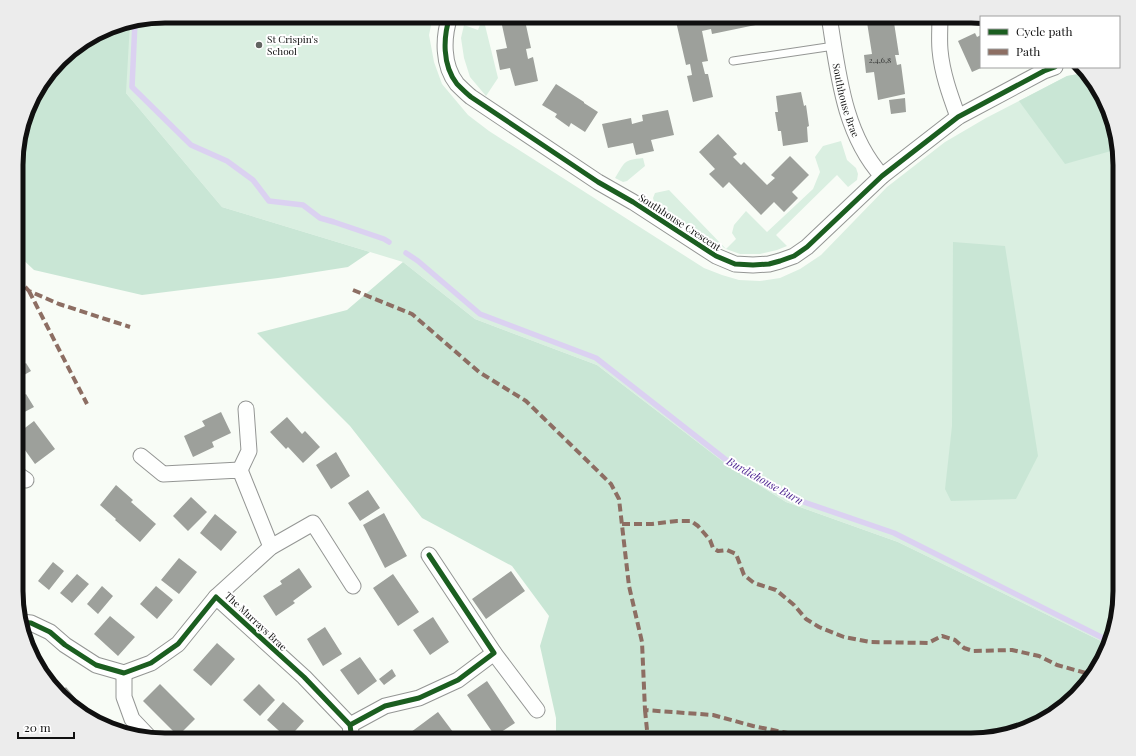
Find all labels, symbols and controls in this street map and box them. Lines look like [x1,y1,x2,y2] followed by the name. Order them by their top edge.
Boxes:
[980,16,1120,68] legend
[1016,23,1073,39] text: Cycle path
[267,32,318,58] place label: St Crispin's School
[254,40,264,50] marker: St Crispin's School
[1016,43,1040,59] text: Path
[869,54,891,65] house number: 2,4,6,8
[830,62,863,139] street label: Southhouse Brae
[636,190,724,254] street label: Southhouse Crescent
[724,453,806,508] water label: Burdiehouse Burn
[222,588,290,654] street label: The Murrays Brae
[18,714,74,740] scale bar
[24,719,51,735] text: 20 m

